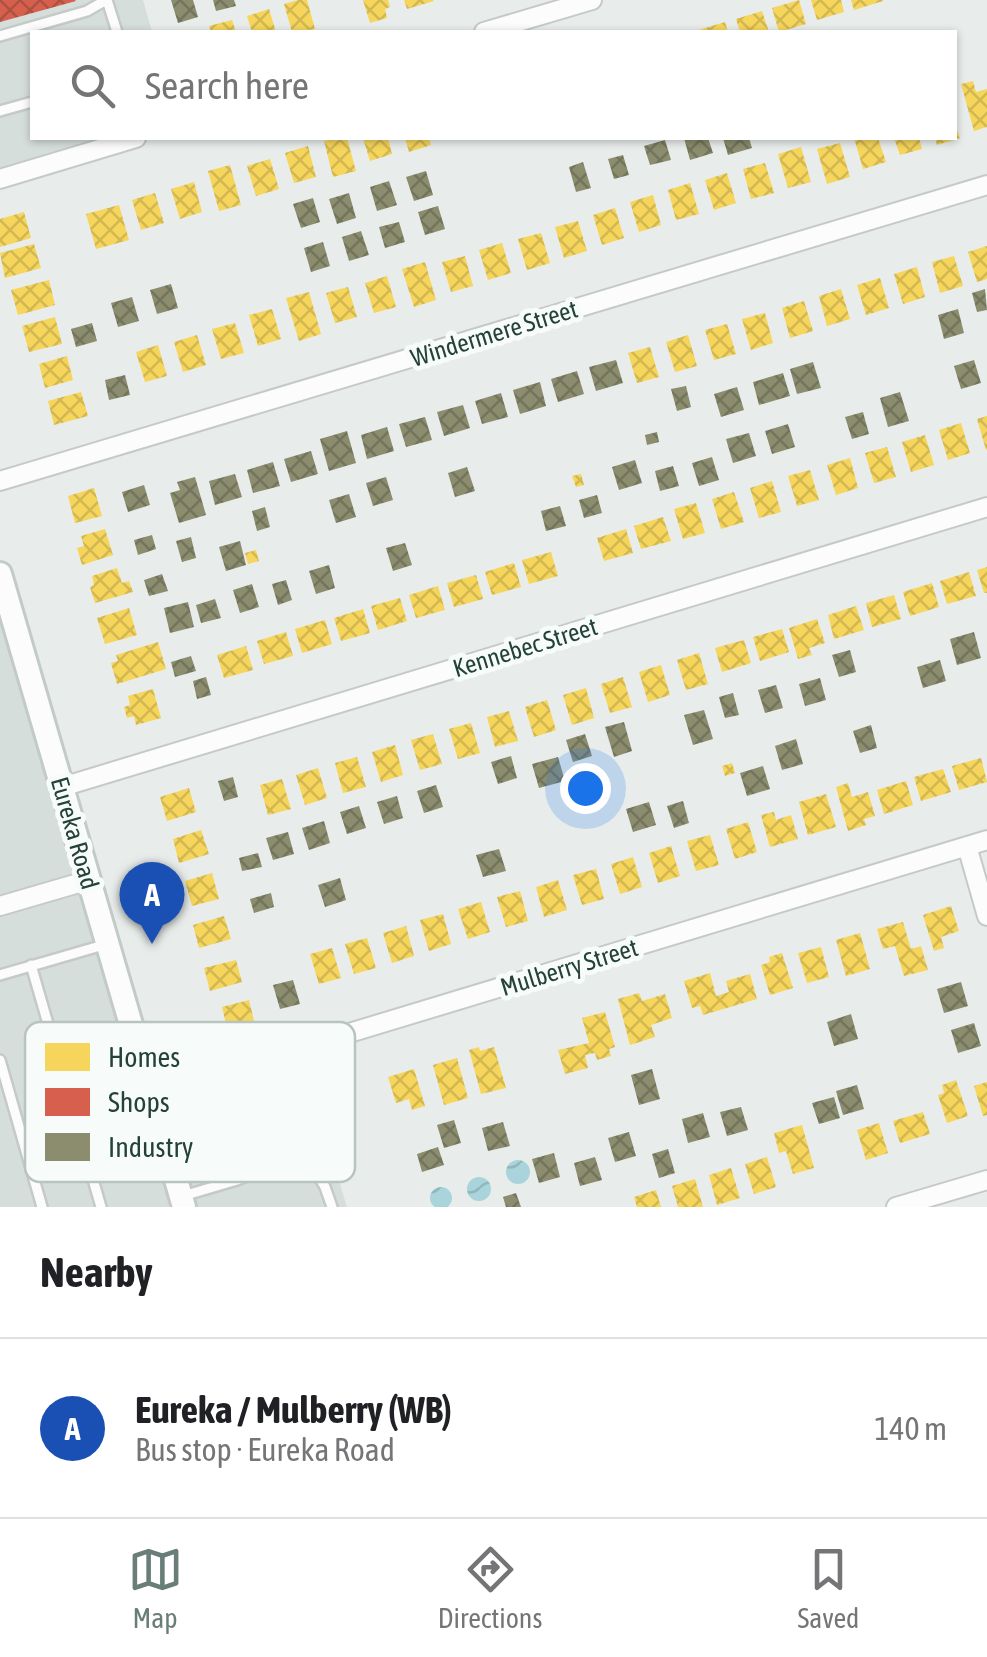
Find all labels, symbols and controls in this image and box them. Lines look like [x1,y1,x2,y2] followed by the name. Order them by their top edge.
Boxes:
[30,30,957,140] search box
[65,58,120,113] icon: search
[145,64,309,107] text: Search here
[407,294,581,372] street label: Windermere Street
[450,612,600,682] street label: Kennebec Street
[560,763,611,814] your location
[46,774,104,892] street label: Eureka Road
[120,862,184,944] pin: A
[497,933,641,1001] street label: Mulberry Street
[25,1022,355,1182] legend
[108,1041,180,1073] text: Homes
[108,1086,170,1118] text: Shops
[108,1131,193,1163] text: Industry
[40,1248,153,1296] text: Nearby
[135,1388,452,1431] text: Eureka / Mulberry (WB)
[65,1410,80,1447] text: A
[874,1410,947,1447] text: 140 m
[135,1431,395,1468] text: Bus stop · Eureka Road
[128,1542,183,1634] tab: Map
[438,1542,542,1634] tab: Directions
[798,1542,859,1634] tab: Saved

